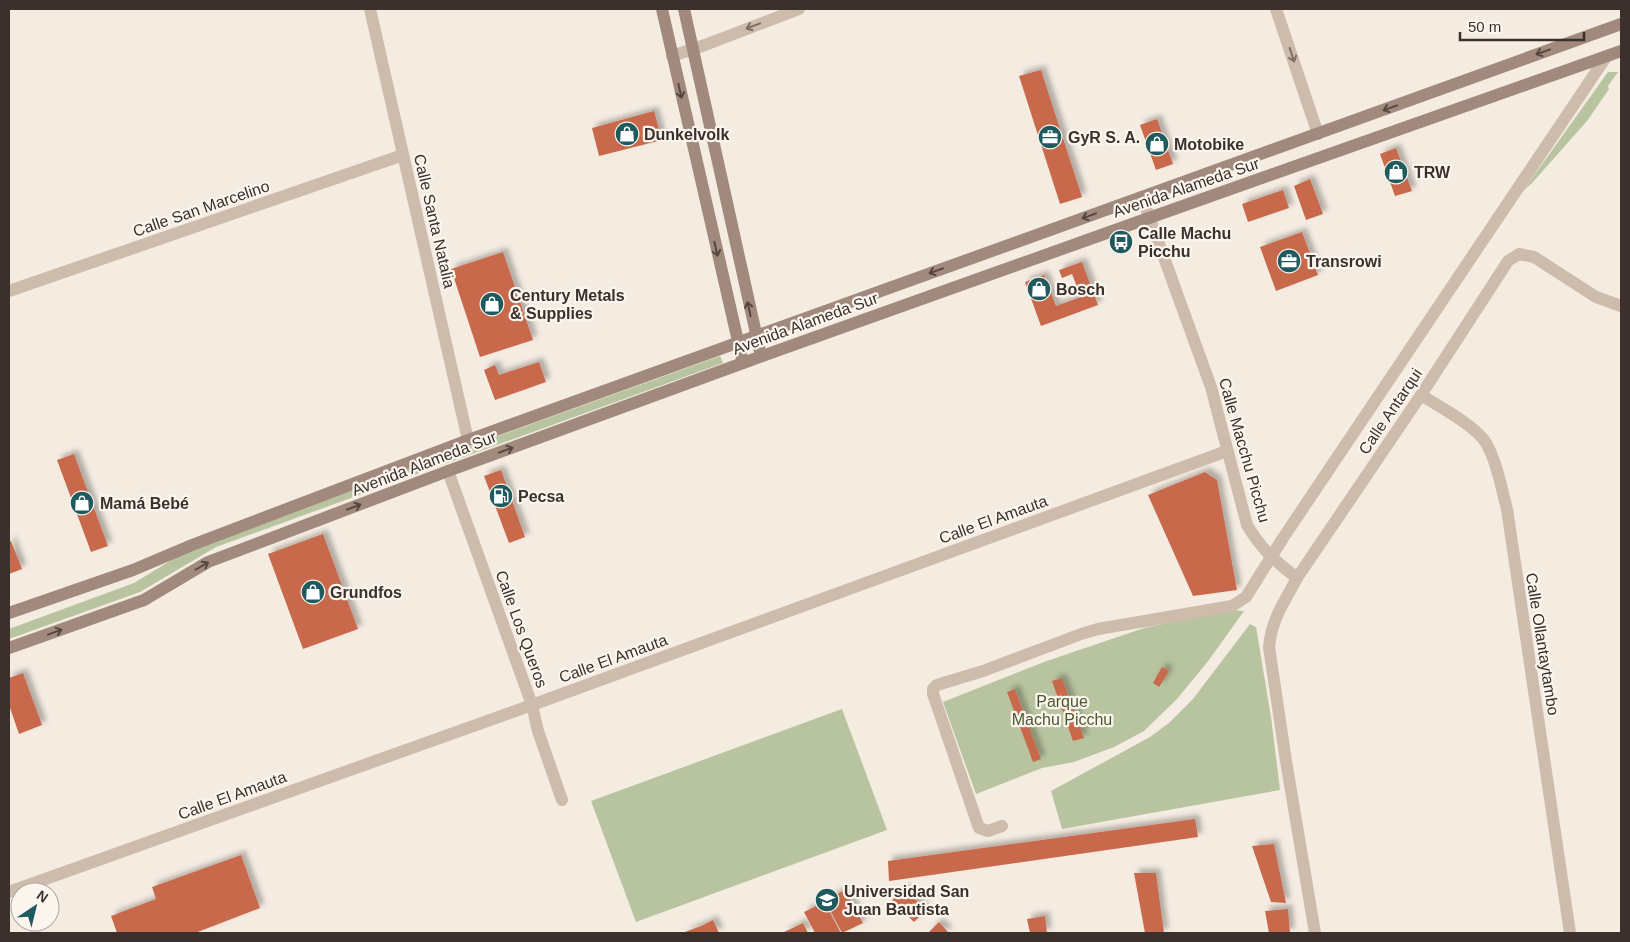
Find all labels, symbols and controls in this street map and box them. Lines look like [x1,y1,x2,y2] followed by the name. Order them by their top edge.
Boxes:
[1460,10,1584,42] scale bar
[1468,18,1501,35] text: 50 m
[746,22,761,32] one-way arrow
[1288,47,1297,62] one-way arrow
[1535,48,1551,57] one-way arrow
[676,82,685,98] one-way arrow
[1382,104,1398,113] one-way arrow
[614,121,640,147] shop icon: Dunkelvolk
[1037,124,1063,150] office icon: GyR S. A.
[644,126,729,143] place label: Dunkelvolk
[1068,129,1140,146] place label: GyR S. A.
[1144,131,1170,157] shop icon: Motobike
[1174,136,1244,153] place label: Motobike
[411,152,458,290] street label: Calle Santa Natalia
[1111,154,1262,221] street label: Avenida Alameda Sur
[1383,159,1409,185] shop icon: TRW
[1414,164,1451,181] place label: TRW
[131,177,272,240] street label: Calle San Marcelino
[1081,212,1097,221] one-way arrow
[1138,225,1231,260] place label: Calle Machu Picchu
[1108,229,1134,255] bus stop icon: Calle Machu Picchu
[712,241,721,257] one-way arrow
[1276,248,1302,274] office icon: Transrowi
[1306,253,1382,270] place label: Transrowi
[929,267,944,276] one-way arrow
[1026,276,1052,302] shop icon: Bosch
[1056,281,1105,298] place label: Bosch
[510,287,625,322] place label: Century Metals & Supplies
[730,289,881,358] street label: Avenida Alameda Sur
[479,291,505,317] shop icon: Century Metals & Supplies
[744,302,753,318] one-way arrow
[1356,365,1425,457] street label: Calle Antarqui
[1216,376,1273,524] street label: Calle Macchu Picchu
[349,428,500,499] street label: Avenida Alameda Sur
[498,445,513,454] one-way arrow
[488,483,514,509] fuel station icon: Pecsa
[518,488,564,505] place label: Pecsa
[69,490,95,516] shop icon: Mamá Bebé
[937,492,1050,547] street label: Calle El Amauta
[100,495,189,512] place label: Mamá Bebé
[345,502,361,511] one-way arrow
[195,560,209,570] one-way arrow
[492,568,551,690] street label: Calle Los Queros
[1523,572,1562,717] street label: Calle Ollantaytambo
[300,579,326,605] shop icon: Grundfos
[330,584,402,601] place label: Grundfos
[47,627,62,636] one-way arrow
[557,631,670,686] street label: Calle El Amauta
[1012,693,1112,728] park label: Parque Machu Picchu
[176,768,289,823] street label: Calle El Amauta
[10,882,60,932] north arrow
[844,883,969,918] place label: Universidad San Juan Bautista
[34,887,51,906] text: N
[814,887,840,913] school or university icon: Universidad San Juan Bautista

